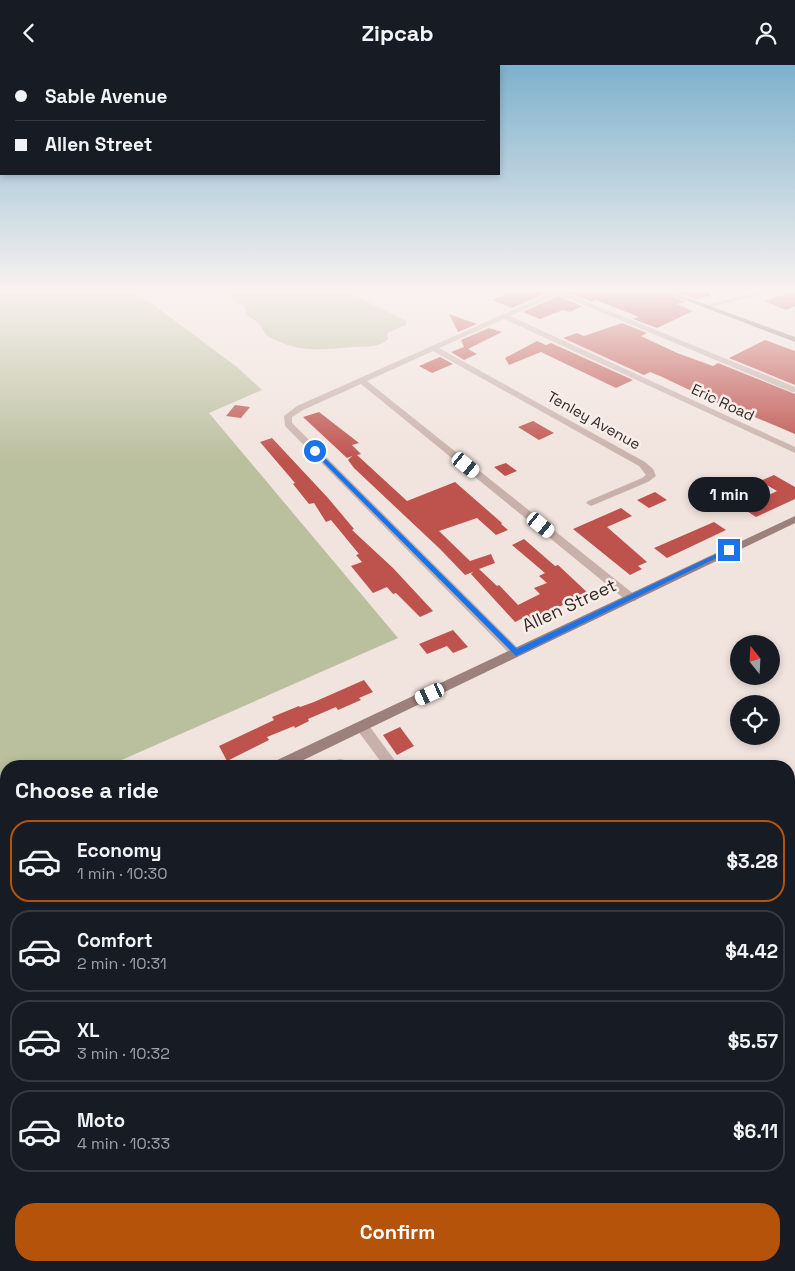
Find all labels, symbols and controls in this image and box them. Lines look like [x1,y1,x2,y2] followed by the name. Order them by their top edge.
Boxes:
[15,19,43,47] icon: back
[361,19,434,47] text: Zipcab
[752,19,780,47] icon: person
[45,84,167,109] text: Sable Avenue
[45,132,152,157] text: Allen Street
[688,379,758,425] street label: Eric Road
[544,387,644,454] street label: Tenley Avenue
[304,440,326,462] route start
[449,450,482,480] car
[688,477,770,513] callout: 1 min
[709,484,749,505] text: 1 min
[524,510,557,540] car
[718,539,740,561] route end
[518,573,620,637] street label: Allen Street
[730,635,780,685] north arrow
[730,635,780,745] map controls
[413,681,446,707] car
[730,695,780,745] button: locate
[15,776,159,804] text: Choose a ride
[77,838,161,863] text: Economy
[17,839,62,884] icon: car
[727,849,778,874] text: $3.28
[77,863,167,884] text: 1 min · 10:30
[77,928,153,953] text: Comfort
[17,929,62,974] icon: car
[725,939,778,964] text: $4.42
[77,953,167,974] text: 2 min · 10:31
[77,1018,100,1043] text: XL
[17,1019,62,1064] icon: car
[728,1029,778,1054] text: $5.57
[77,1043,170,1064] text: 3 min · 10:32
[77,1108,125,1133] text: Moto
[17,1109,62,1154] icon: car
[733,1119,778,1144] text: $6.11
[77,1133,170,1154] text: 4 min · 10:33
[15,1203,780,1261] button: Confirm

